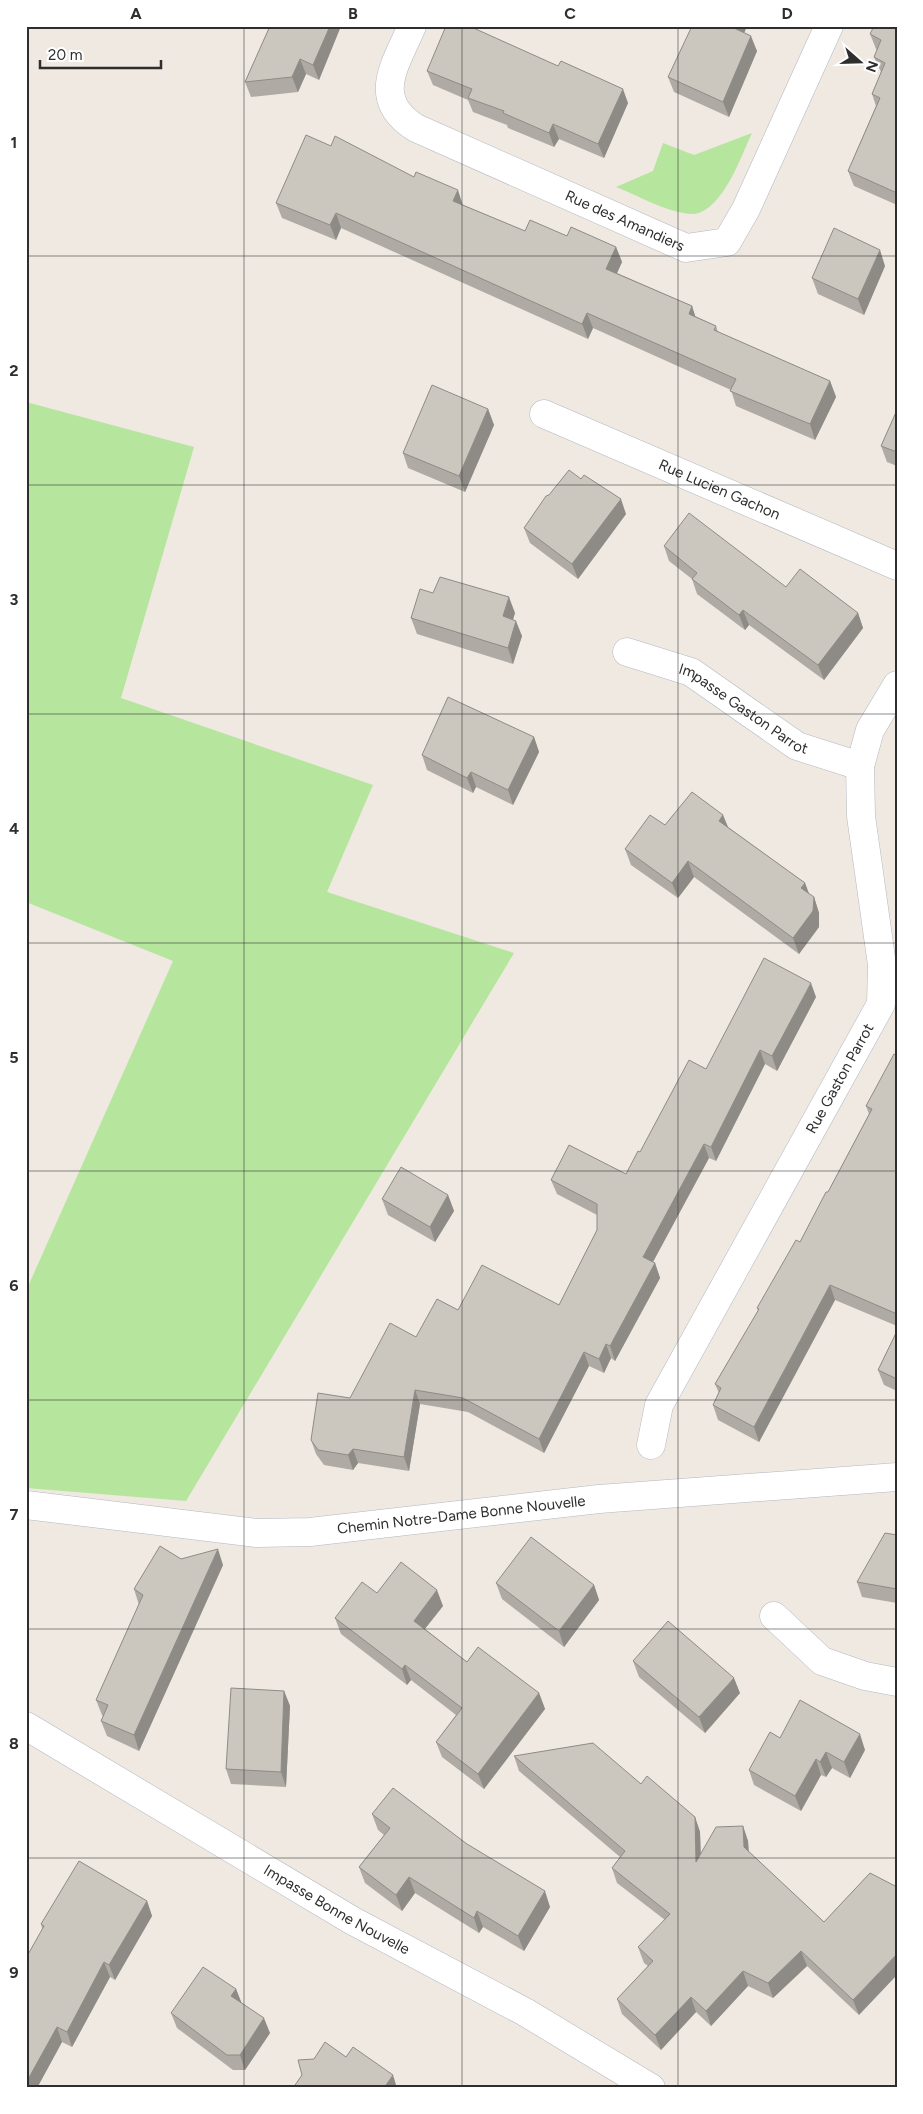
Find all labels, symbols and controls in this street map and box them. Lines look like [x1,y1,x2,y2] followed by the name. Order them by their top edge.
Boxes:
[130,4,142,23] text: A
[348,4,358,23] text: B
[564,4,576,23] text: C
[781,4,793,23] text: D
[40,38,161,70] scale bar
[836,38,886,88] north arrow
[48,46,82,64] text: 20 m
[862,58,882,74] text: N
[11,133,17,152] text: 1
[562,186,687,255] street label: Rue des Amandiers
[9,361,19,380] text: 2
[656,455,783,524] street label: Rue Lucien Gachon
[10,590,19,609] text: 3
[677,660,810,758] street label: Impasse Gaston Parrot
[9,819,19,838] text: 4
[802,1020,878,1137] street label: Rue Gaston Parrot
[9,1048,19,1067] text: 5
[9,1276,19,1295] text: 6
[336,1492,586,1538] street label: Chemin Notre-Dame Bonne Nouvelle
[10,1505,19,1524] text: 7
[9,1734,19,1753] text: 8
[260,1861,413,1958] street label: Impasse Bonne Nouvelle
[9,1963,19,1982] text: 9

